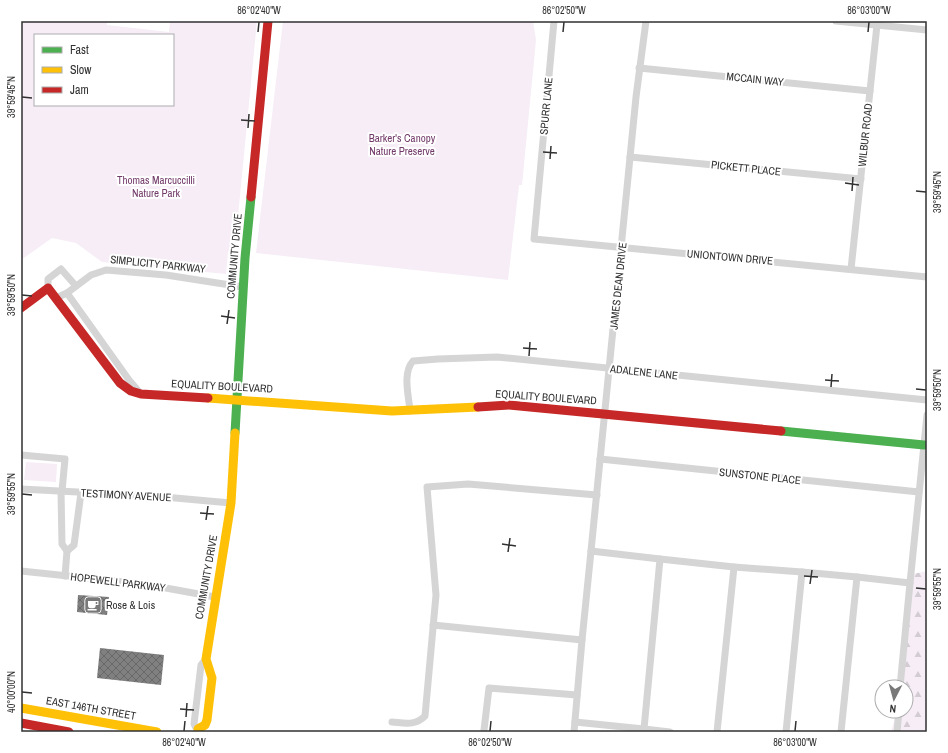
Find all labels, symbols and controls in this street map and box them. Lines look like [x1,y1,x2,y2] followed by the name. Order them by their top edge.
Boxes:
[237,4,281,17] text: 86°02'40"W
[542,4,586,17] text: 86°02'50"W
[847,4,891,17] text: 86°03'00"W
[34,34,174,106] legend
[70,42,89,58] text: Fast
[70,62,92,78] text: Slow
[726,69,784,89] street label: MCCAIN WAY
[5,76,18,118] text: 39°59'45"N
[537,77,555,135] street label: SPURR LANE
[70,82,89,98] text: Jam
[855,103,875,167] street label: WILBUR ROAD
[369,131,436,158] park label: Barker's Canopy Nature Preserve
[710,157,782,179] street label: PICKETT PLACE
[931,171,944,213] text: 39°59'45"N
[117,173,195,200] park label: Thomas Marcuccilli Nature Park
[223,213,245,299] street label: COMMUNITY DRIVE
[606,242,630,330] street label: JAMES DEAN DRIVE
[686,246,774,268] street label: UNIONTOWN DRIVE
[110,252,206,276] street label: SIMPLICITY PARKWAY
[5,274,18,316] text: 39°59'50"N
[608,361,679,383] street label: ADALENE LANE
[931,369,944,411] text: 39°59'50"N
[171,376,273,396] street label: EQUALITY BOULEVARD
[495,386,597,408] street label: EQUALITY BOULEVARD
[718,465,802,487] street label: SUNSTONE PLACE
[5,473,18,515] text: 39°59'55"N
[80,486,172,504] street label: TESTIMONY AVENUE
[192,534,220,620] street label: COMMUNITY DRIVE
[931,568,944,610] text: 39°59'55"N
[70,569,166,595] street label: HOPEWELL PARKWAY
[83,595,103,615] cafe icon: Rose & Lois
[106,598,156,612] place label: Rose & Lois
[5,671,18,713] text: 40°00'00"N
[874,679,914,719] north arrow
[45,693,138,723] street label: EAST 146TH STREET
[889,702,897,716] text: N
[162,736,206,749] text: 86°02'40"W
[468,736,512,749] text: 86°02'50"W
[773,736,817,749] text: 86°03'00"W

